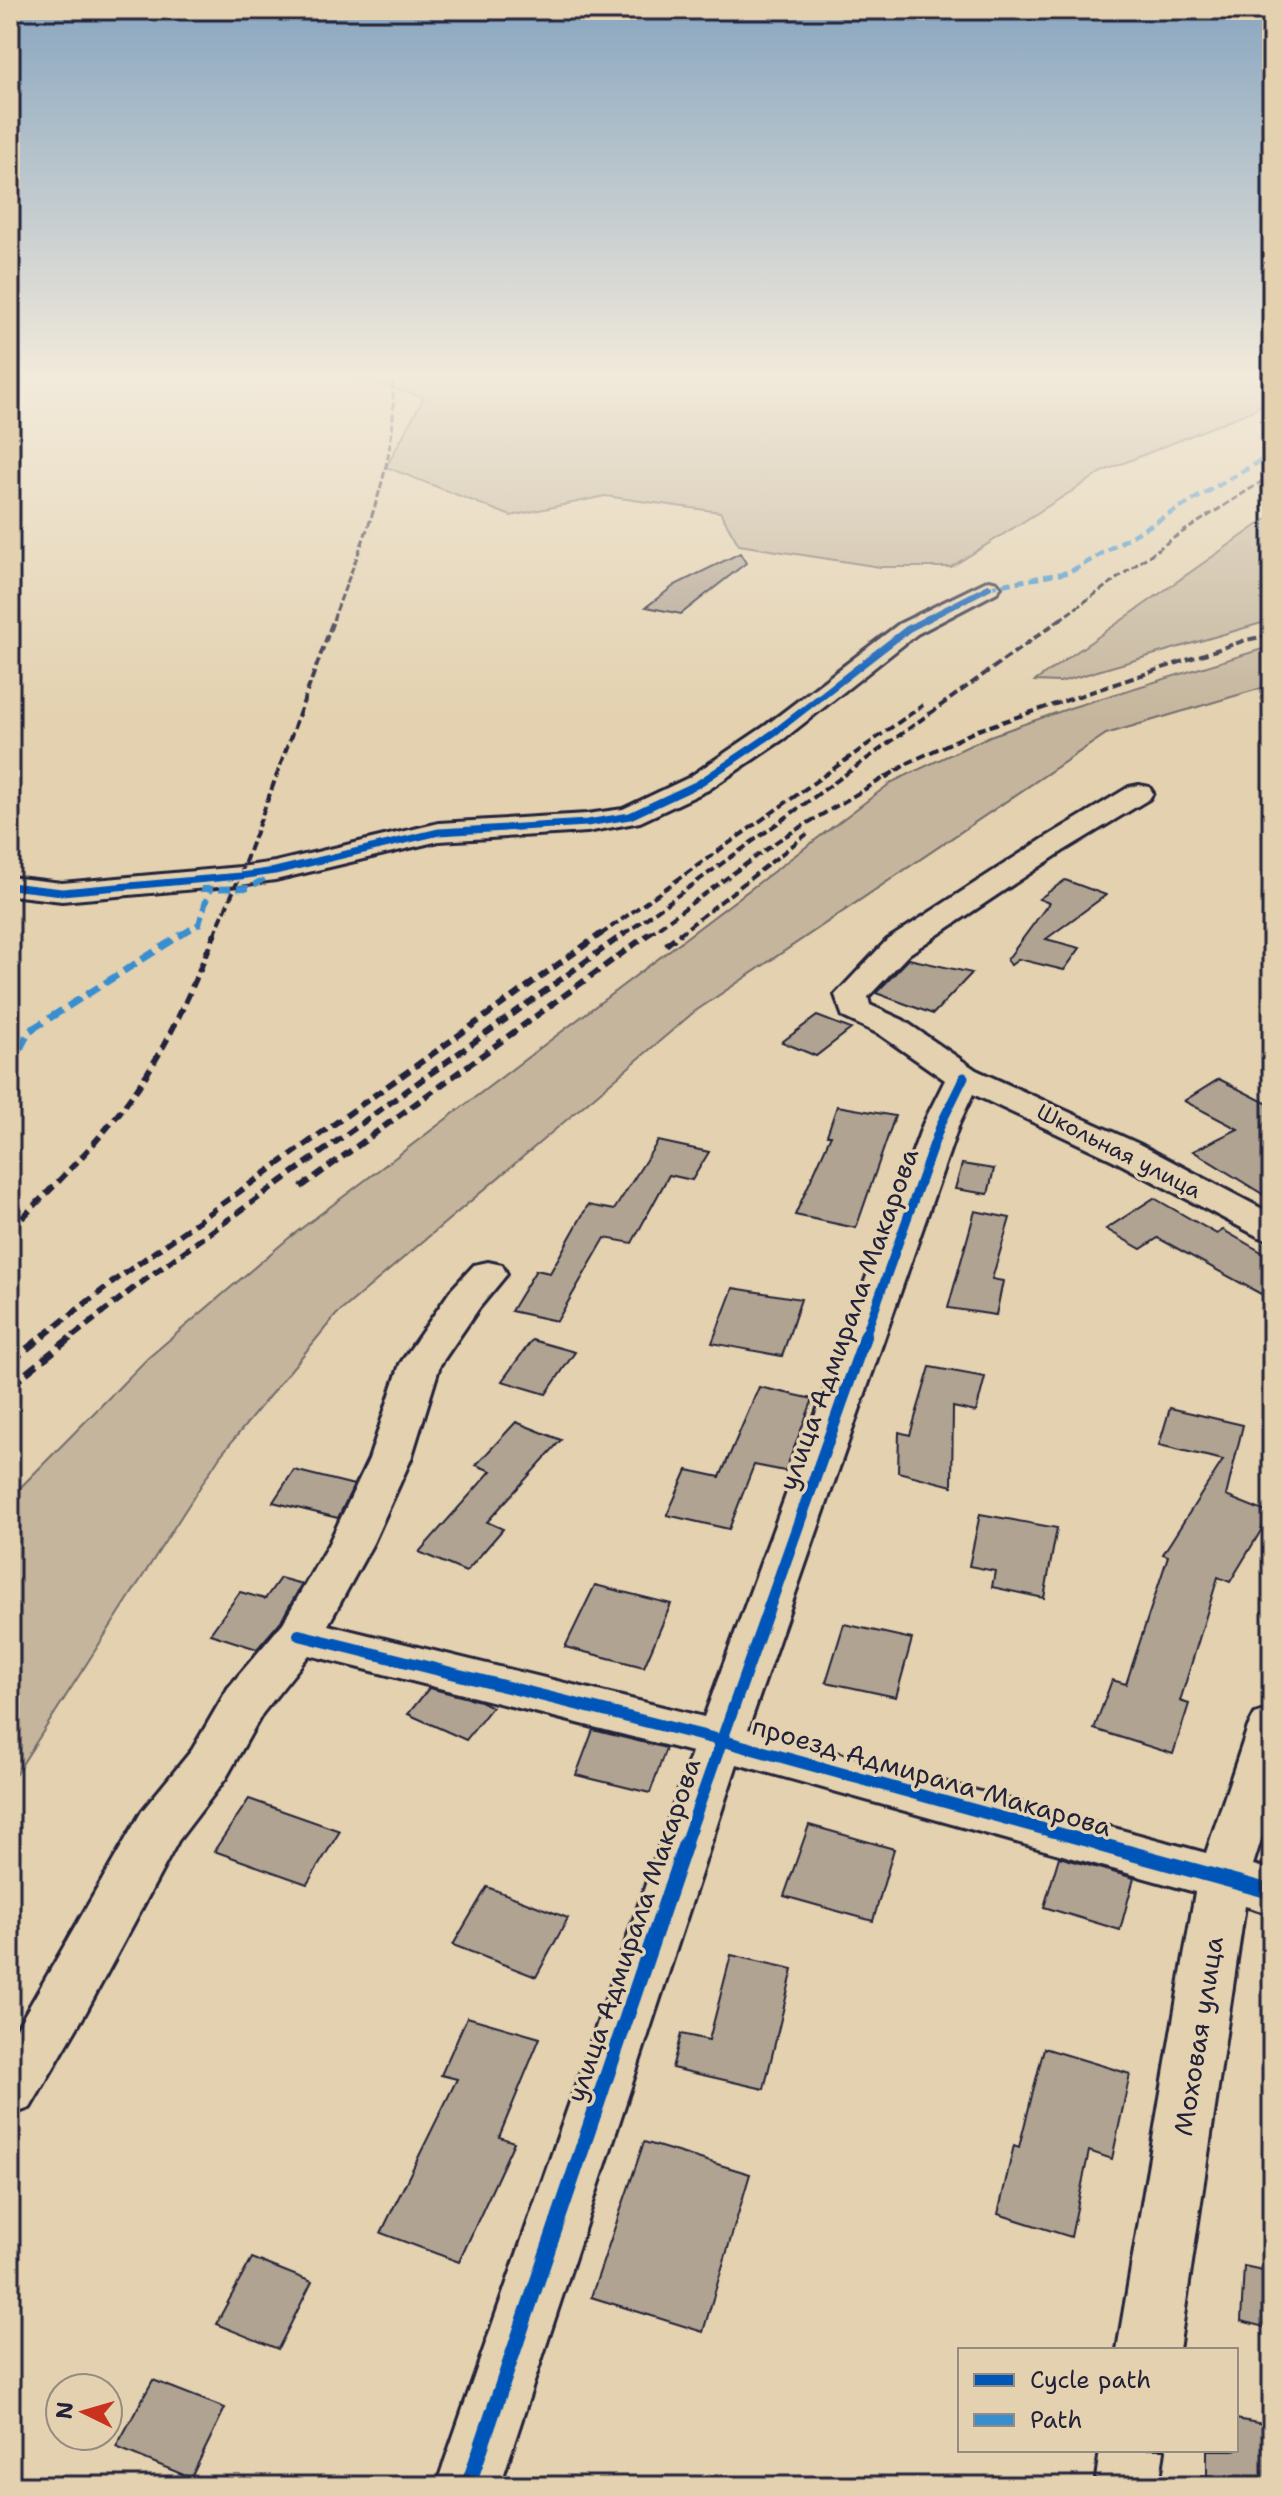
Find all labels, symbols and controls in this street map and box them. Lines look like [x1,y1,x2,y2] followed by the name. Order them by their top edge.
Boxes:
[1032,1097,1207,1205] street label: Школьная улица
[770,1143,926,1495] street label: улица Адмирала Макарова
[748,1708,1116,1844] street label: проезд Адмирала Макарова
[558,1753,708,2107] street label: улица Адмирала Макарова
[1165,1934,1231,2138] street label: Моховая улица
[958,2348,1238,2452] legend
[1030,2364,1151,2396] text: Cycle path
[44,2372,124,2452] north arrow
[49,2400,80,2420] text: N
[1030,2404,1082,2436] text: Path

